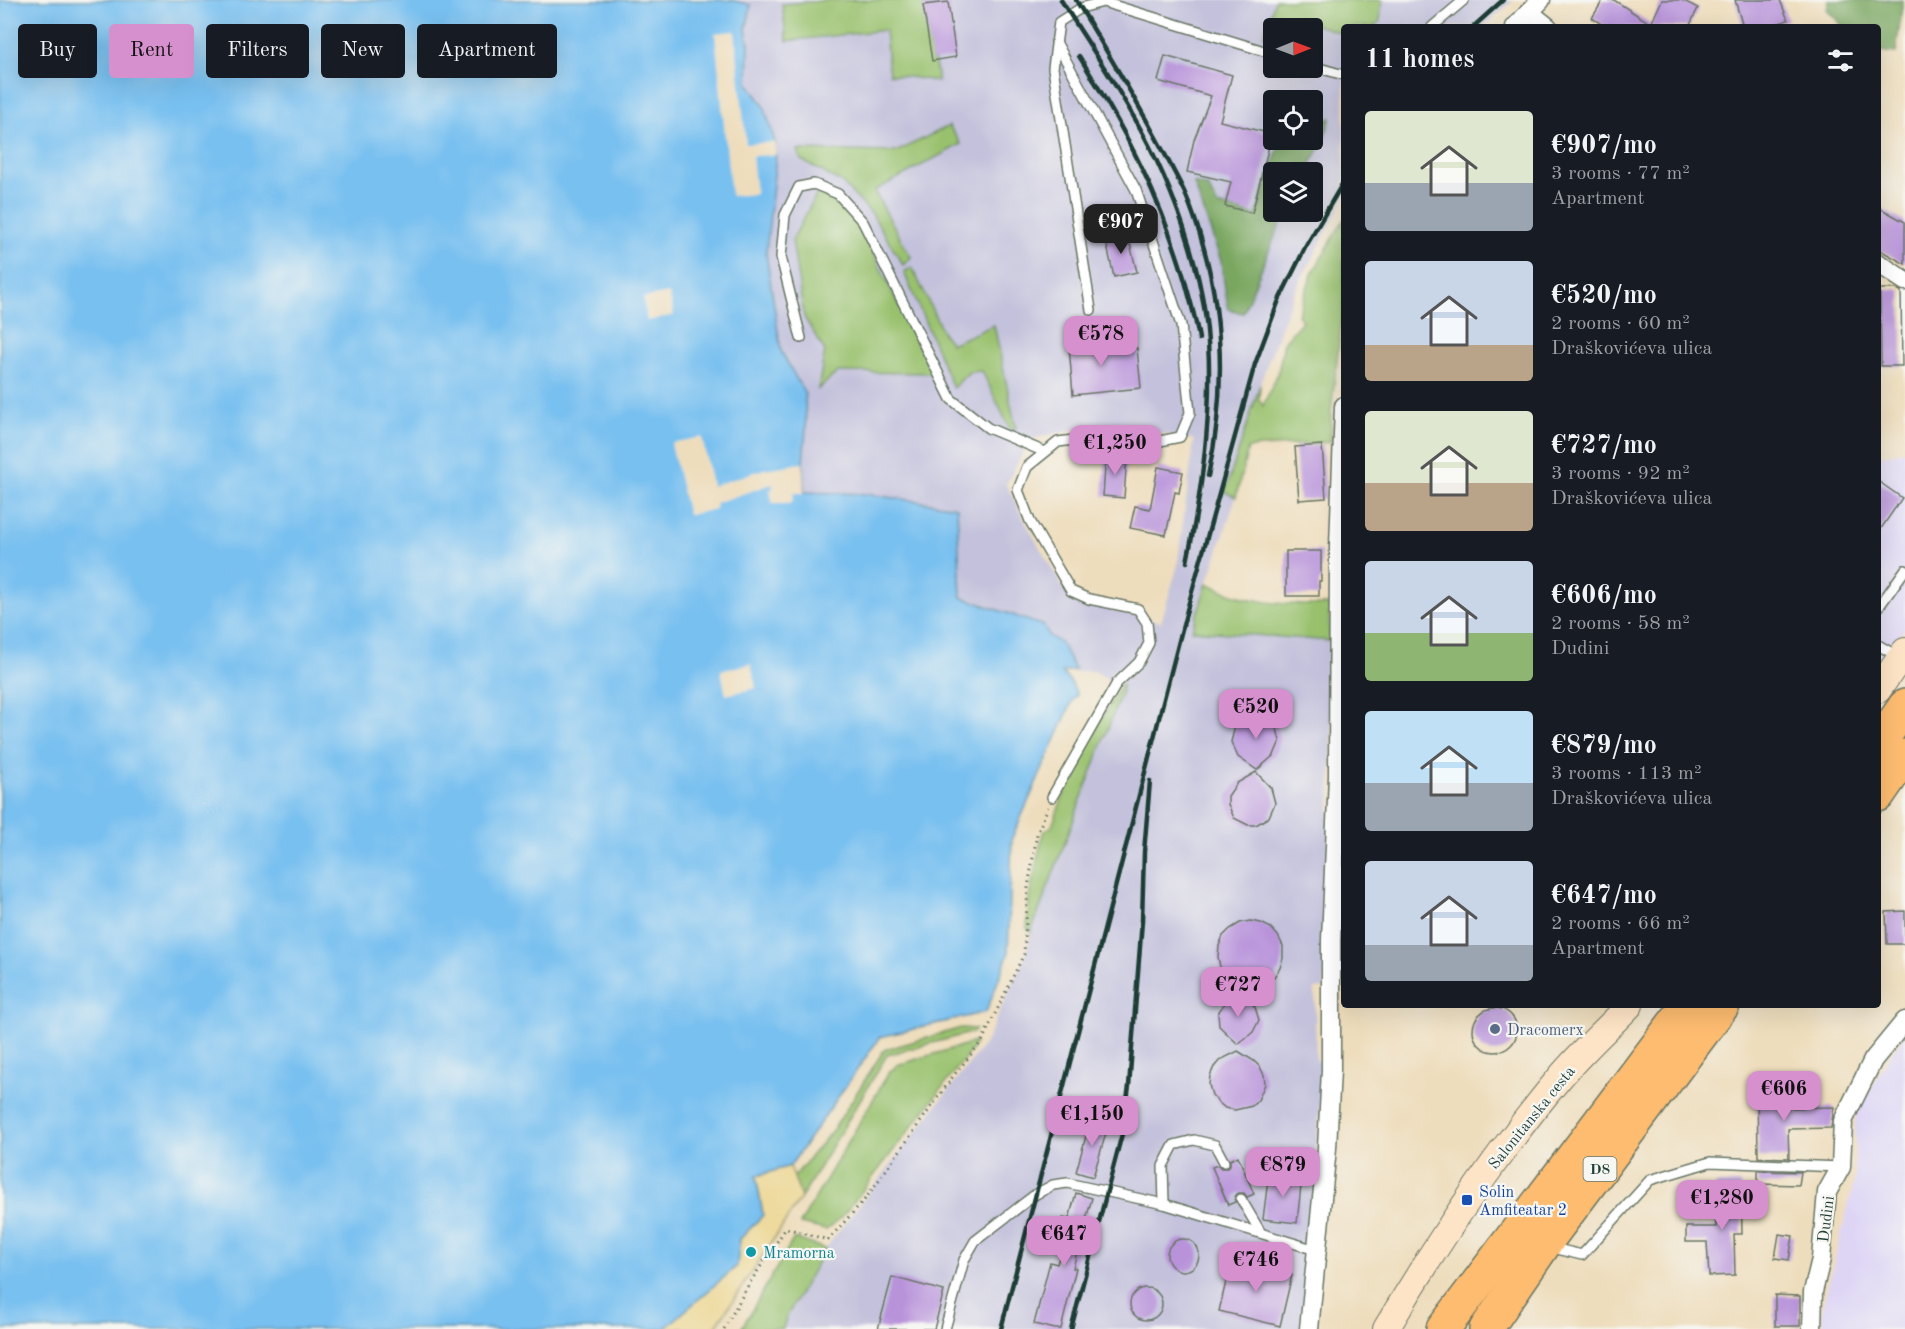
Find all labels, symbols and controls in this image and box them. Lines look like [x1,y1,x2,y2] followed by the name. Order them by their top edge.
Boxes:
[1263,18,1323,78] north arrow
[1263,18,1323,222] map controls
[18,24,97,78] chip: Buy
[109,24,194,78] chip: Rent
[206,24,309,78] chip: Filters
[321,24,405,78] chip: New
[417,24,557,78] chip: Apartment
[1824,44,1857,77] icon: filters
[1365,47,1474,73] text: 11 homes
[1263,90,1323,150] button: locate
[1551,133,1657,159] text: €907/mo
[1413,135,1485,207] icon: home
[1263,162,1323,222] button: layers
[1551,164,1690,184] text: 3 rooms · 77 m²
[1551,189,1645,209] text: Apartment
[1085,204,1157,255] pin: €907
[1098,213,1144,233] text: €907
[1551,283,1657,309] text: €520/mo
[1413,285,1485,357] icon: home
[1551,314,1690,334] text: 2 rooms · 60 m²
[1065,316,1137,367] pin: €578
[1078,325,1124,345] text: €578
[1551,339,1712,359] text: Draškovićeva ulica
[1066,425,1164,476] pin: €1,250
[1551,433,1657,459] text: €727/mo
[1083,434,1147,454] text: €1,250
[1413,435,1485,507] icon: home
[1551,464,1690,484] text: 3 rooms · 92 m²
[1551,489,1712,509] text: Draškovićeva ulica
[1551,583,1657,609] text: €606/mo
[1413,585,1485,657] icon: home
[1551,614,1690,634] text: 2 rooms · 58 m²
[1551,639,1609,659] text: Dudini
[1220,689,1292,740] pin: €520
[1233,698,1279,718] text: €520
[1551,733,1657,759] text: €879/mo
[1413,735,1485,807] icon: home
[1551,764,1701,784] text: 3 rooms · 113 m²
[1551,789,1712,809] text: Draškovićeva ulica
[1551,883,1657,909] text: €647/mo
[1413,885,1485,957] icon: home
[1551,914,1690,934] text: 2 rooms · 66 m²
[1551,939,1645,959] text: Apartment
[1202,967,1274,1018] pin: €727
[1215,976,1261,996] text: €727
[1488,1022,1502,1036] marker: Dracomerx
[1507,1023,1584,1039] place label: Dracomerx
[1486,1064,1579,1173] street label: Salonitanska cesta
[1748,1071,1820,1122] pin: €606
[1761,1080,1807,1100] text: €606
[1043,1096,1141,1147] pin: €1,150
[1060,1105,1124,1125] text: €1,150
[1247,1147,1319,1198] pin: €879
[1260,1156,1306,1176] text: €879
[1584,1157,1616,1181] road number: D8
[1673,1180,1771,1231] pin: €1,280
[1479,1185,1567,1219] place label: Solin Amfiteatar 2
[1690,1189,1754,1209] text: €1,280
[1460,1193,1474,1207] marker: Solin Amfiteatar 2
[1816,1195,1838,1243] street label: Dudini
[1028,1216,1100,1267] pin: €647
[1041,1225,1087,1245] text: €647
[1220,1242,1292,1293] pin: €746
[744,1245,758,1259] marker: Mramorna
[763,1246,835,1262] place label: Mramorna
[1233,1251,1279,1271] text: €746

